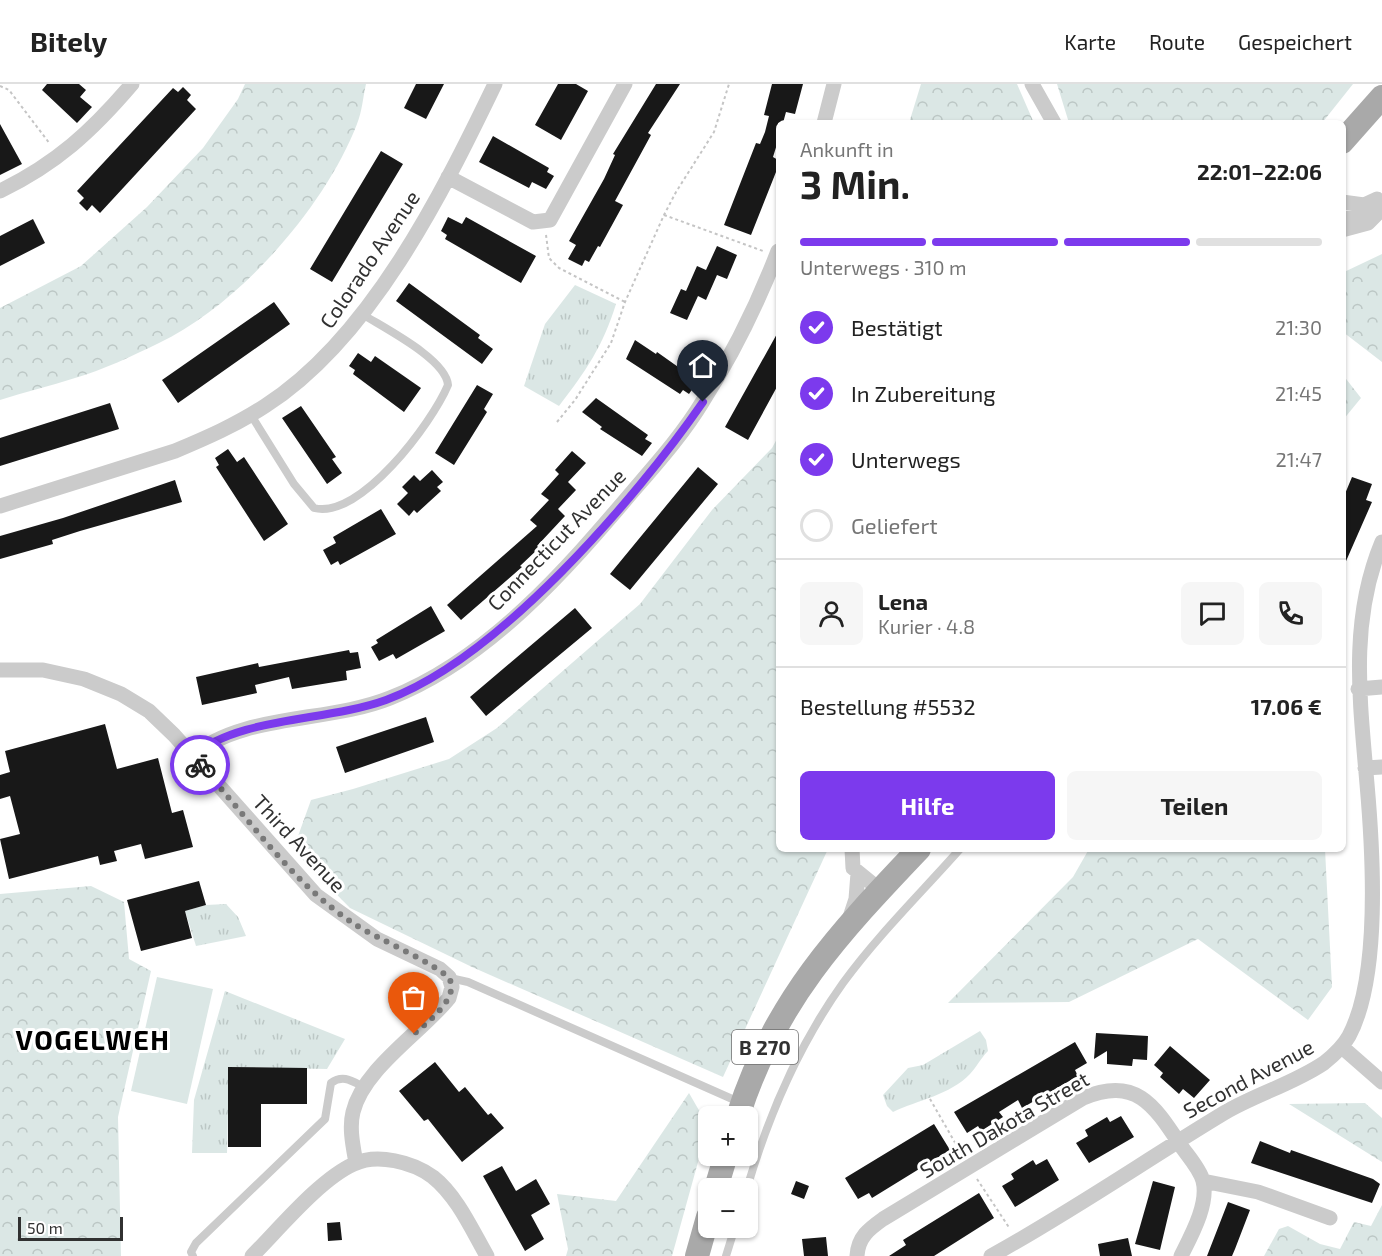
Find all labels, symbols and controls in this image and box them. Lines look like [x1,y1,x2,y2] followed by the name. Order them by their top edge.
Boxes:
[30,24,107,58] text: Bitely
[1064,29,1116,54] text: Karte
[1149,29,1205,54] text: Route
[1238,29,1352,54] text: Gespeichert
[800,137,894,161] text: Ankunft in
[1197,158,1322,184] text: 22:01–22:06
[800,160,910,207] text: 3 Min.
[314,185,424,333] street label: Colorado Avenue
[800,255,967,279] text: Unterwegs · 310 m
[800,311,833,344] icon: check
[851,314,943,340] text: Bestätigt
[1275,315,1322,339] text: 21:30
[677,340,728,402] pin
[686,349,719,382] icon: home
[800,377,833,410] icon: check
[851,380,996,406] text: In Zubereitung
[1275,381,1322,405] text: 21:45
[800,443,833,476] icon: check
[851,446,961,472] text: Unterwegs
[1276,447,1322,471] text: 21:47
[482,463,630,615] street label: Connecticut Avenue
[851,512,938,538] text: Geliefert
[800,582,863,645] button: person
[1181,582,1244,645] button: chat
[1259,582,1322,645] button: phone
[878,588,928,614] text: Lena
[878,614,975,638] text: Kurier · 4.8
[800,693,976,719] text: Bestellung #5532
[1251,693,1322,719] text: 17.06 €
[170,735,230,795] courier
[184,749,217,782] icon: bike
[800,771,1055,840] button: Hilfe
[1067,771,1322,840] button: Teilen
[248,789,352,897] street label: Third Avenue
[388,972,439,1034] pin
[397,981,430,1014] icon: bag
[16,1023,170,1055] district label: VOGELWEH
[732,1030,798,1064] road number: B 270
[1179,1033,1317,1123] street label: Second Avenue
[915,1065,1093,1183] street label: South Dakota Street
[698,1106,758,1238] map controls
[698,1106,758,1166] button: +
[698,1178,758,1238] button: −
[18,1214,123,1242] scale bar
[27,1218,63,1237] text: 50 m

